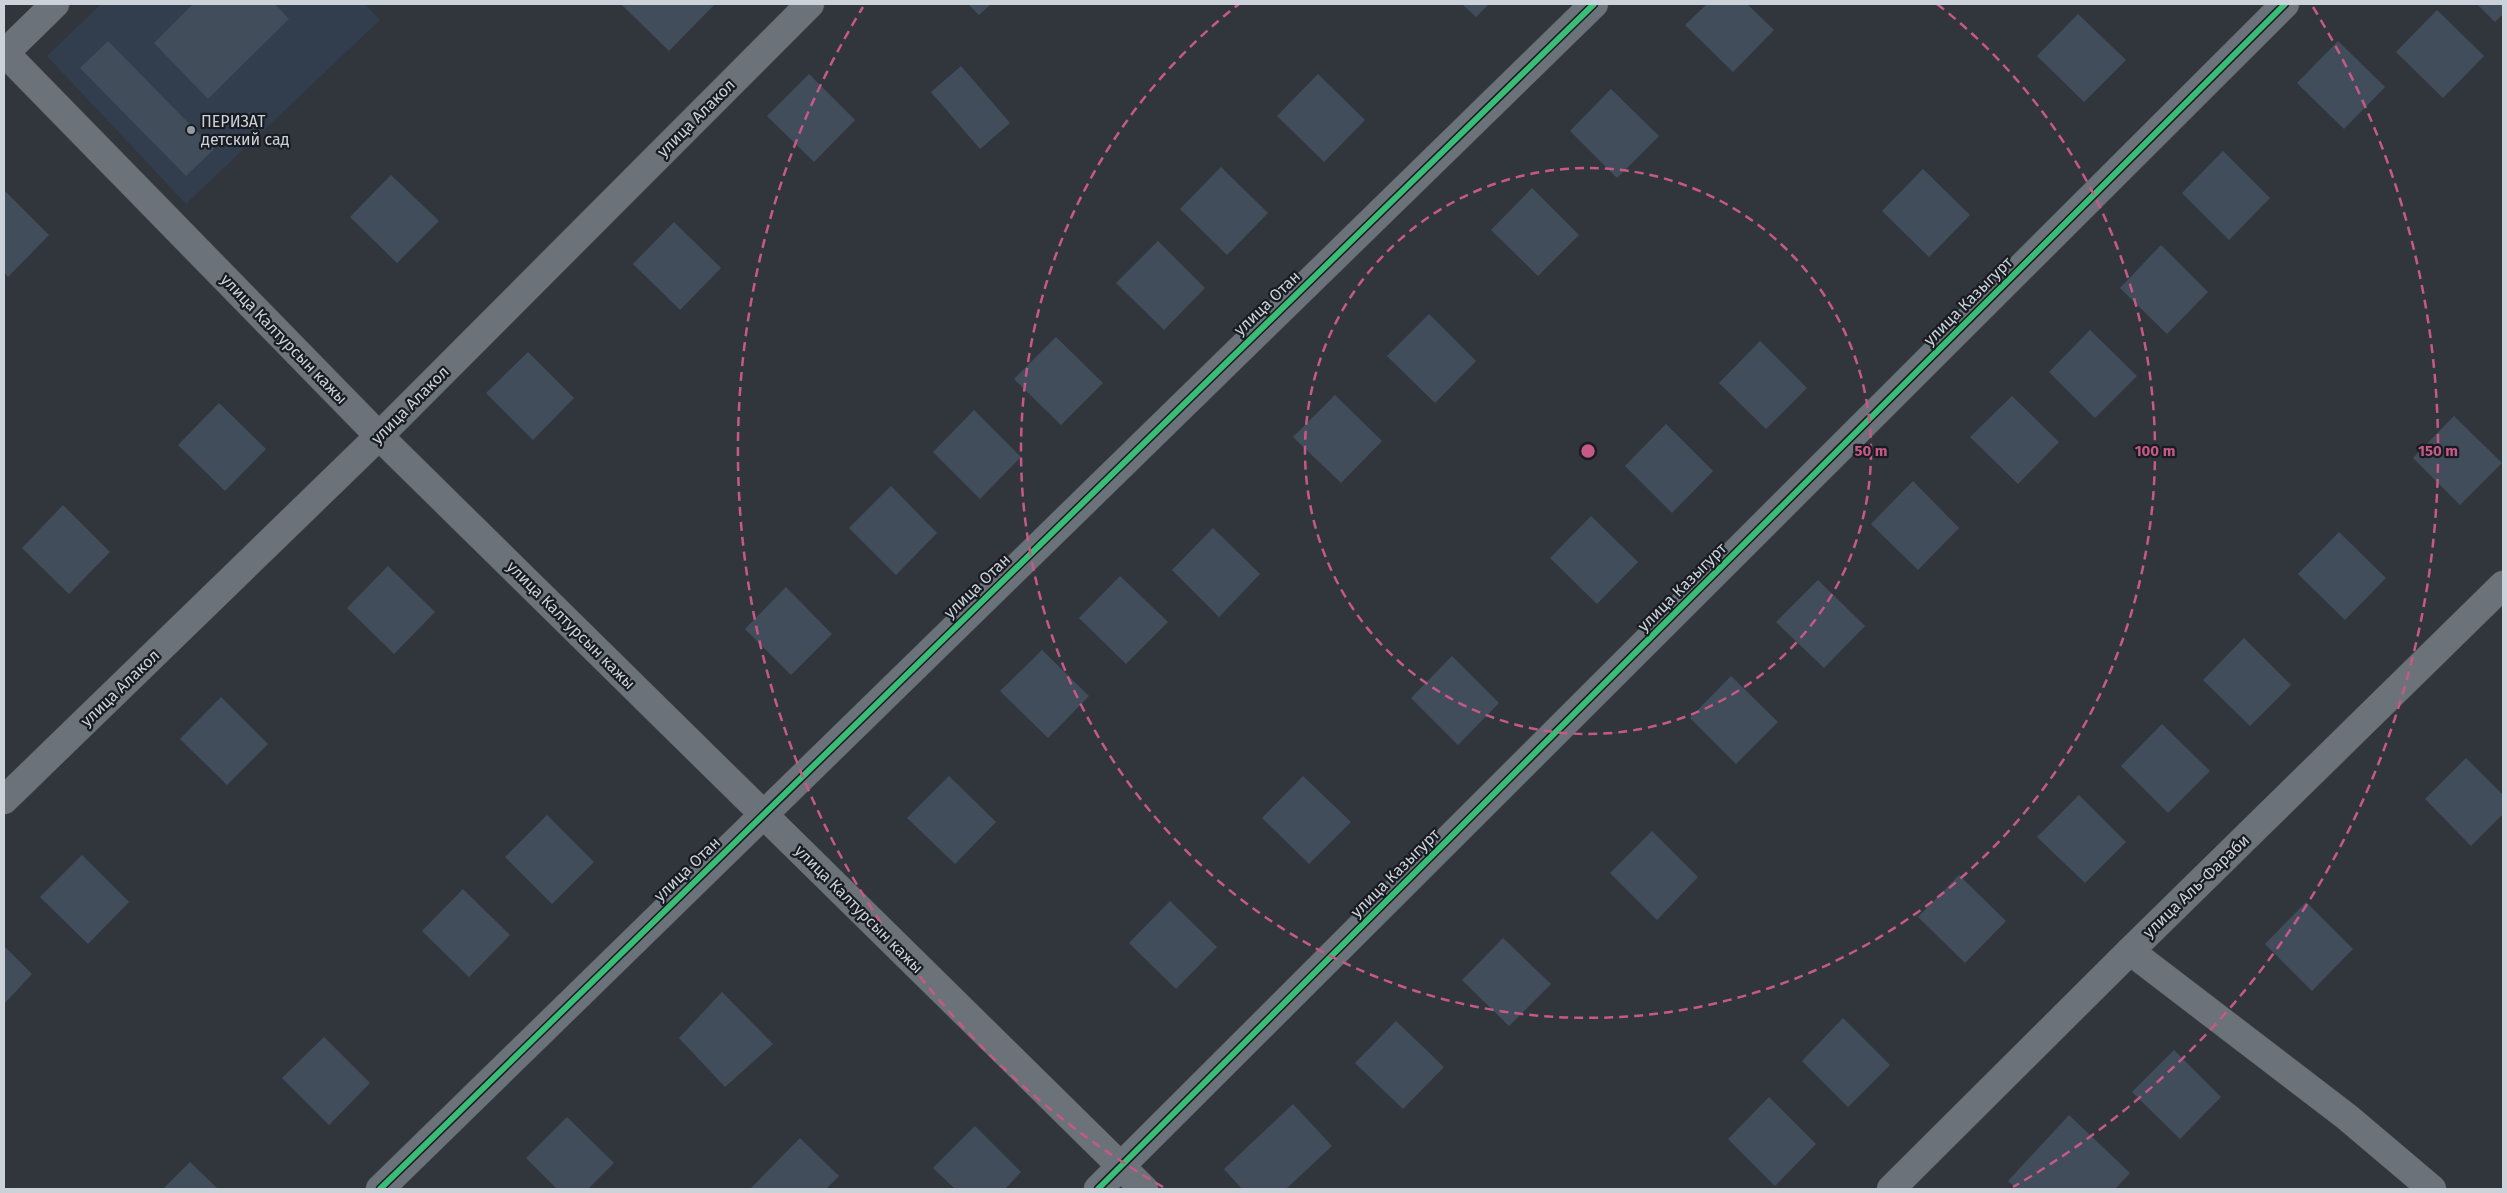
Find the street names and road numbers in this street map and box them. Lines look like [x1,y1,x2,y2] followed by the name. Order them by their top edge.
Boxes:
[653,75,739,161] street label: улица Алакол
[1920,252,2017,349] street label: улица Казыгурт
[1230,267,1304,339] street label: улица Отан
[217,270,351,408] street label: улица Калтурсын кажы
[367,362,453,448] street label: улица Алакол
[1634,538,1731,635] street label: улица Казыгурт
[940,550,1014,622] street label: улица Отан
[503,557,639,693] street label: улица Калтурсын кажы
[77,646,163,730] street label: улица Алакол
[1347,824,1444,921] street label: улица Казыгурт
[2139,830,2253,942] street label: улица Аль-Фараби
[650,833,724,905] street label: улица Отан
[791,841,927,977] street label: улица Калтурсын кажы

